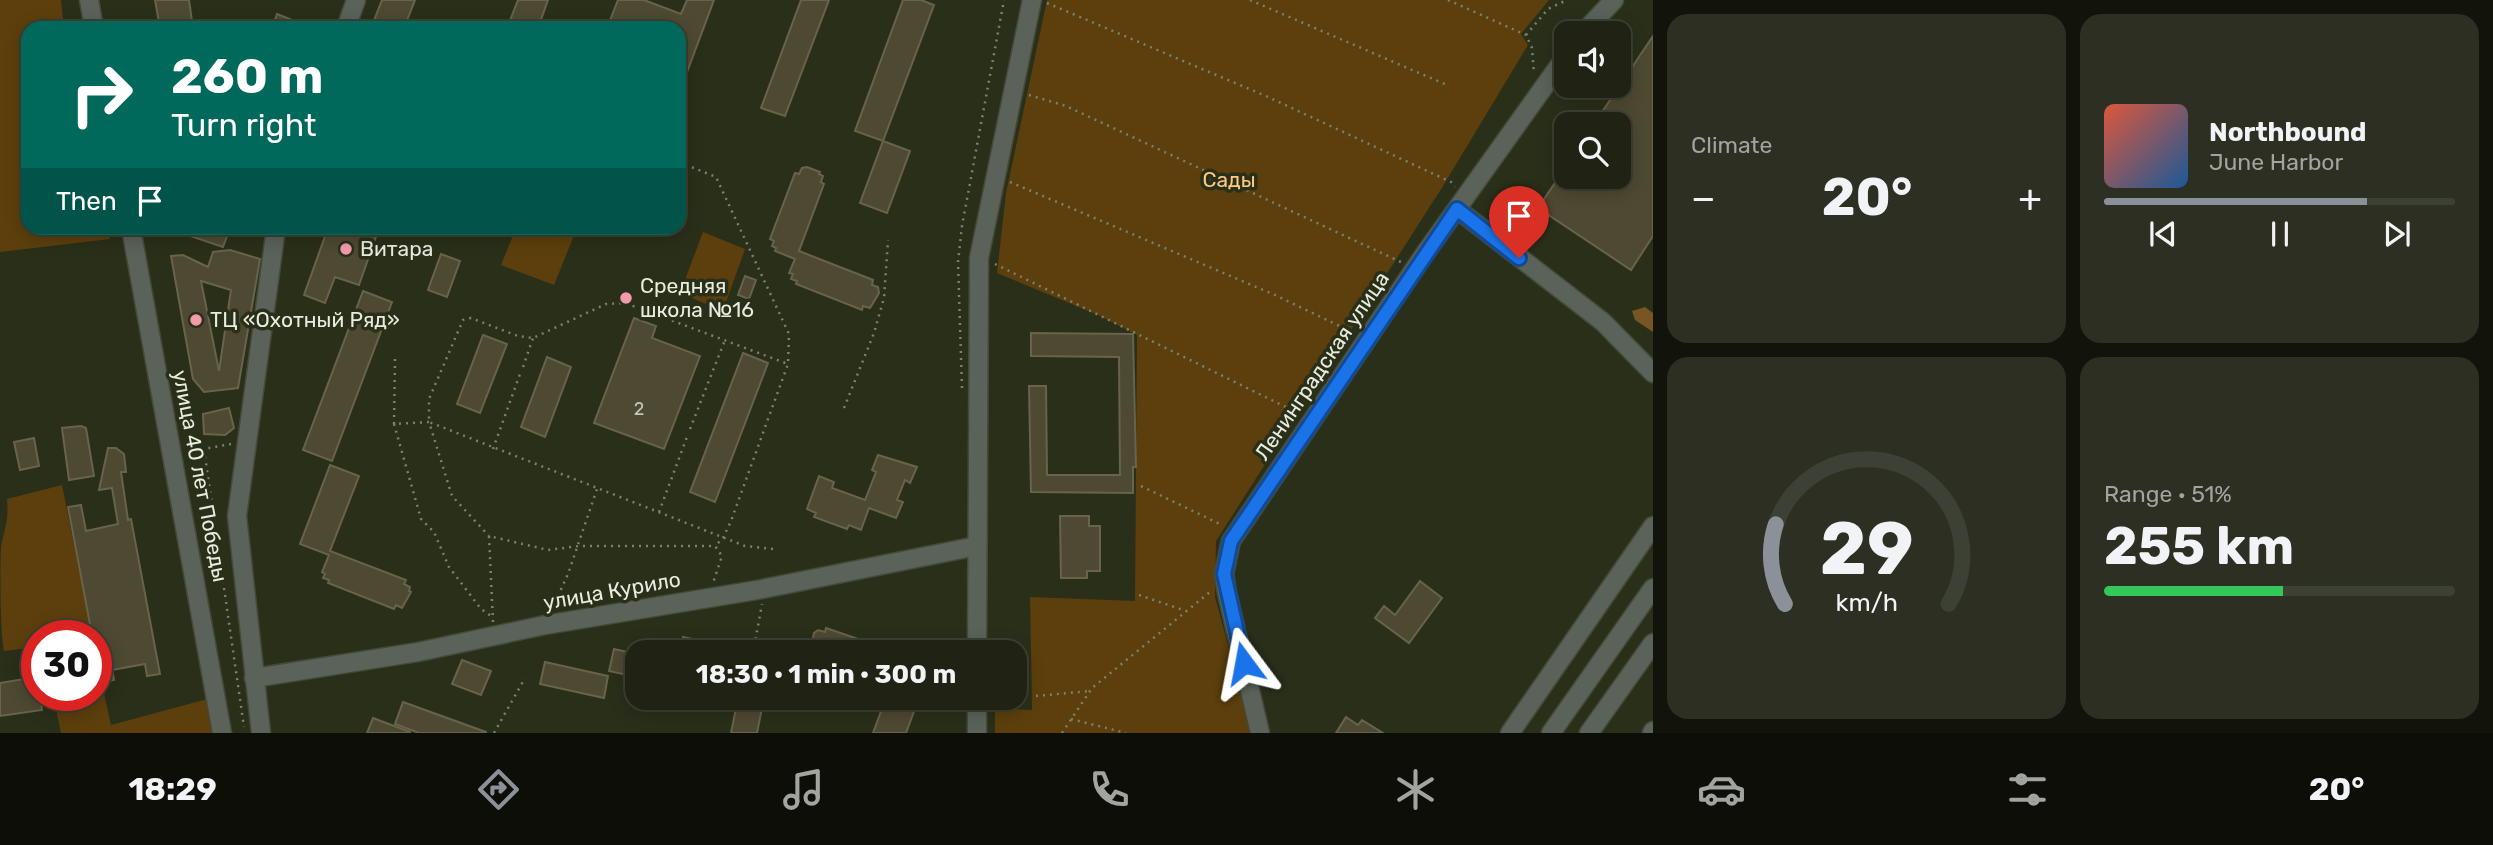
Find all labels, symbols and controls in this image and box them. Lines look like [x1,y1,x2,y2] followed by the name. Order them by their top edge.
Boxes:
[1554,21,1631,189] map controls
[1554,21,1631,98] button: sound
[171,47,323,105] text: 260 m
[56,49,147,140] icon: right
[171,106,316,144] text: Turn right
[1554,112,1631,189] button: search
[2209,117,2367,148] text: Northbound
[1691,131,1772,159] text: Climate
[2209,148,2343,176] text: June Harbor
[1822,166,1912,228] text: 20°
[1202,167,1256,192] park label: Сады
[1691,175,1716,221] text: −
[2018,175,2042,221] text: +
[131,182,169,220] icon: arrive
[56,186,117,217] text: Then
[1489,186,1549,258] pin
[1500,197,1538,235] icon: arrive
[2144,215,2182,253] icon: previous
[2261,215,2299,253] icon: pause
[2378,215,2416,253] icon: next
[360,236,433,261] place label: Витара
[338,241,354,257] marker: Витара
[1249,267,1394,465] street label: Ленинградская улица
[640,273,754,322] place label: Средняя школа №16
[618,290,634,306] marker: Средняя школа №16
[210,307,400,332] place label: ТЦ «Охотный Ряд»
[188,312,204,328] marker: ТЦ «Охотный Ряд»
[168,368,233,584] street label: улица 40 лет Победы
[634,398,644,420] house number: 2
[2104,480,2232,508] text: Range · 51%
[1820,506,1913,592] text: 29
[2104,515,2294,577] text: 255 km
[541,566,683,615] street label: улица Курило
[1835,588,1898,617] text: km/h
[21,620,112,711] speed limit sign: 30
[1207,626,1281,700] position arrow
[696,659,956,690] text: 18:30 · 1 min · 300 m
[474,765,523,814] icon: directions
[779,765,828,814] icon: music
[1085,765,1134,814] icon: phone
[1391,765,1440,814] icon: climate
[1697,765,1746,814] icon: car
[2003,765,2052,814] icon: filters
[128,770,217,808] text: 18:29
[2309,770,2365,808] text: 20°

